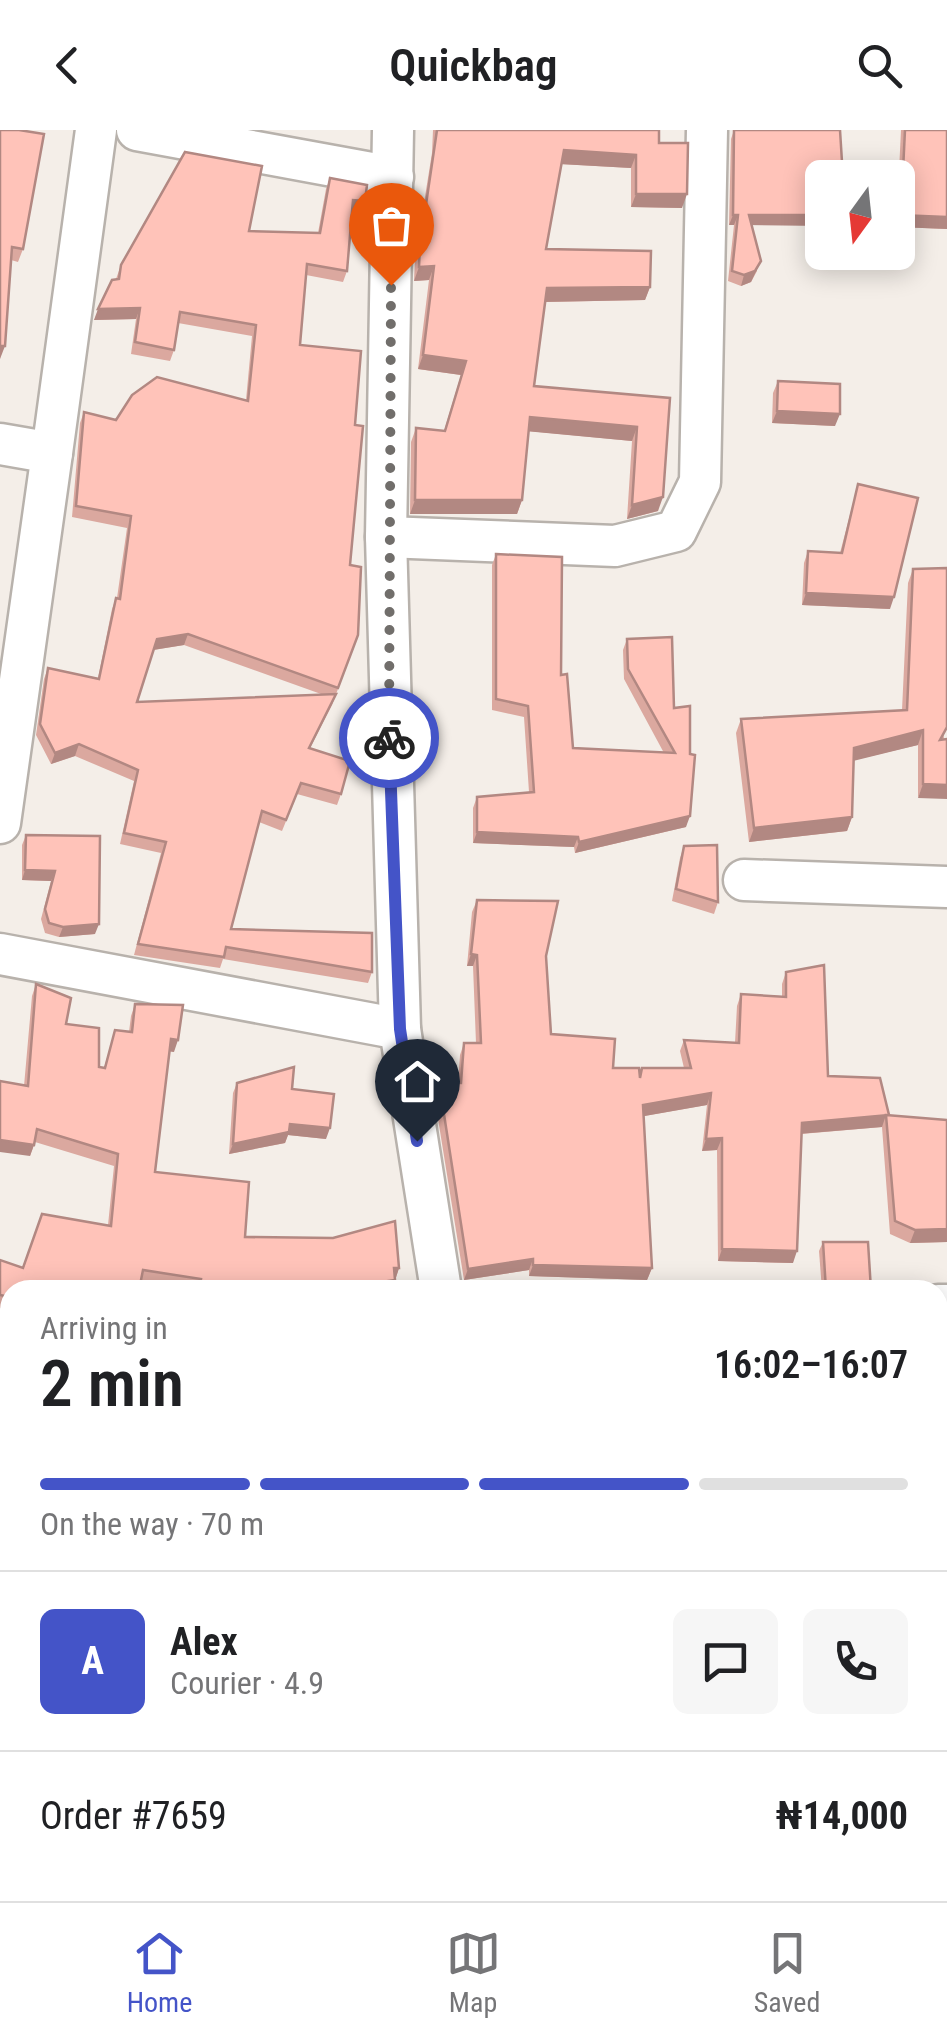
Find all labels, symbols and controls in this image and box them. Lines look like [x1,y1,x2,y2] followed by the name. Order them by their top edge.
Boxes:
[40,38,95,93] icon: back
[852,38,907,93] icon: search
[389,39,558,92] text: Quickbag
[805,160,915,270] north arrow
[805,160,915,270] map controls
[349,183,434,286] pin
[364,198,419,253] icon: bag
[339,688,439,788] courier
[362,711,417,766] icon: bike
[375,1039,460,1142] pin
[390,1054,445,1109] icon: home
[40,1309,168,1347] text: Arriving in
[714,1343,908,1387] text: 16:02–16:07
[40,1346,184,1422] text: 2 min
[40,1505,264,1543] text: On the way · 70 m
[673,1609,778,1714] button: chat
[803,1609,908,1714] button: phone
[170,1620,238,1664] text: Alex
[81,1639,104,1683] text: A
[170,1664,324,1702] text: Courier · 4.9
[40,1794,227,1838] text: Order #7659
[776,1794,908,1838] text: ₦14,000
[127,1926,192,2019] tab: Home
[446,1926,501,2019] tab: Map
[754,1926,820,2019] tab: Saved

